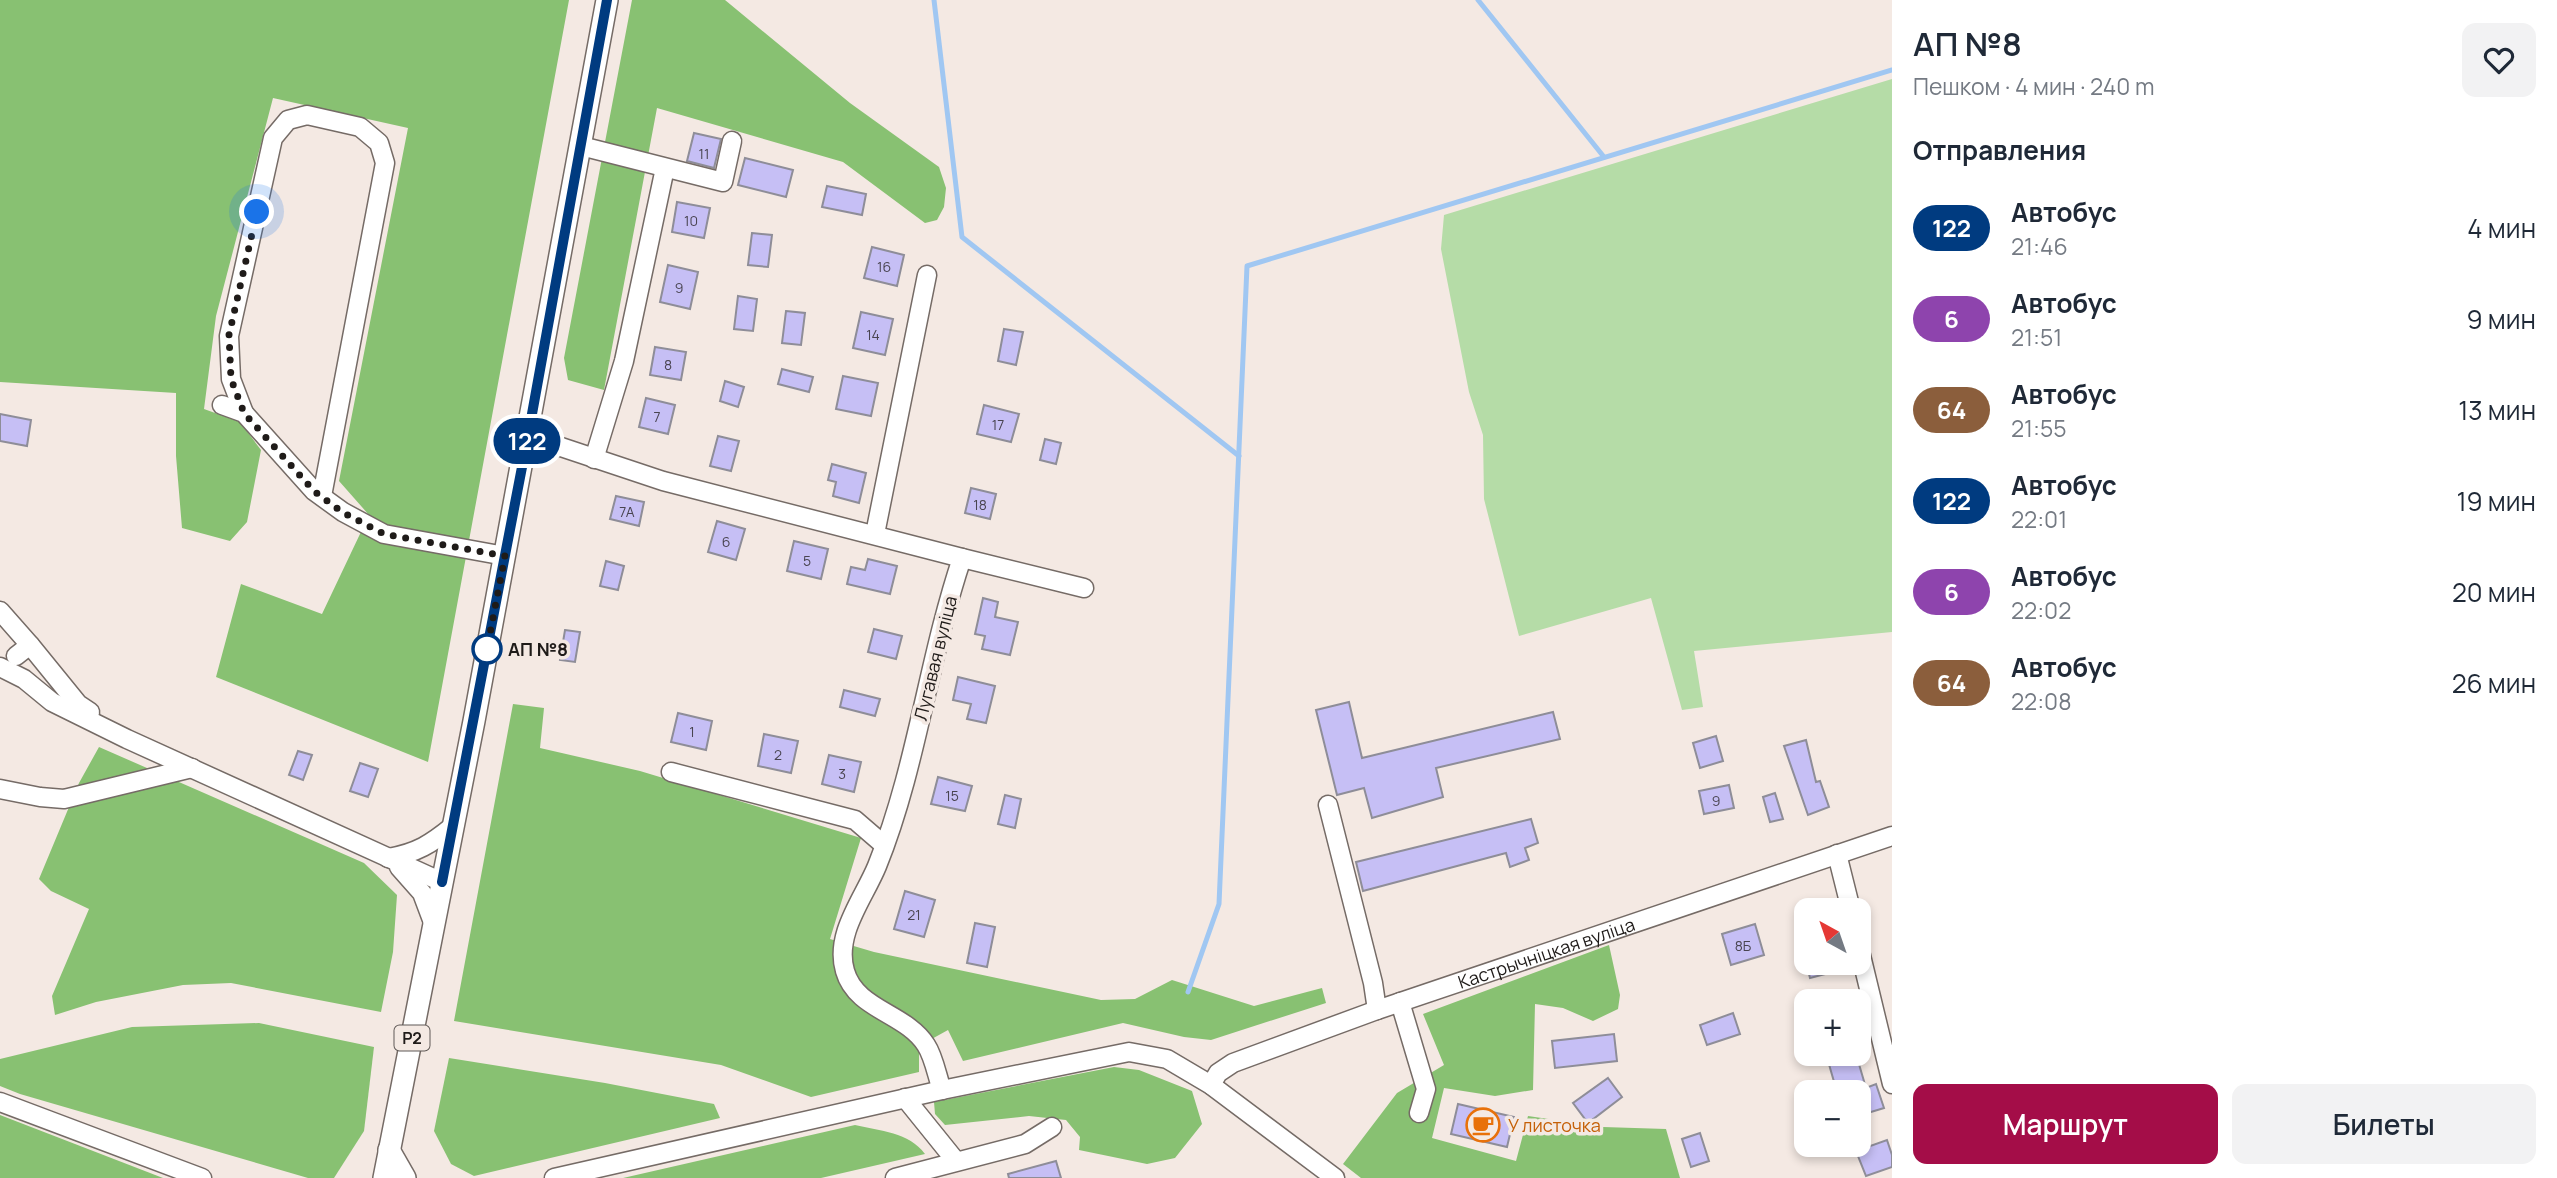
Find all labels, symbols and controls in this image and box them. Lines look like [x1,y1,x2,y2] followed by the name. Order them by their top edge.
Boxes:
[1913,21,2022,66] text: АП №8
[2462,23,2536,97] button: heart
[1913,70,2154,102] text: Пешком · 4 мин · 240 m
[1913,132,2086,168] text: Отправления
[699,144,709,163] house number: 11
[239,194,274,229] your location
[2011,194,2117,230] text: Автобус
[2467,210,2536,246] text: 4 мин
[684,211,698,230] house number: 10
[1932,211,1971,244] text: 122
[2011,230,2068,262] text: 21:46
[877,257,891,276] house number: 16
[675,278,683,297] house number: 9
[2011,285,2117,321] text: Автобус
[2467,301,2536,337] text: 9 мин
[1944,302,1959,335] text: 6
[2011,321,2062,353] text: 21:51
[866,325,880,344] house number: 14
[664,355,672,374] house number: 8
[2011,376,2117,412] text: Автобус
[2458,392,2536,428] text: 13 мин
[1937,393,1966,426] text: 64
[653,407,661,426] house number: 7
[2011,412,2067,444] text: 21:55
[992,415,1004,434] house number: 17
[487,418,567,464] line badge: 122
[507,424,547,457] text: 122
[2011,467,2117,503] text: Автобус
[2456,483,2536,519] text: 19 мин
[1932,484,1971,517] text: 122
[973,495,987,514] house number: 18
[619,502,635,521] house number: 7А
[2011,503,2067,535] text: 22:01
[722,532,730,551] house number: 6
[803,551,811,570] house number: 5
[2011,558,2117,594] text: Автобус
[2452,574,2536,610] text: 20 мин
[1944,575,1959,608] text: 6
[908,593,962,723] street label: Лугавая вуліца
[2011,594,2071,626] text: 22:02
[472,634,502,664] marker: АП №8
[508,637,568,661] place label: АП №8
[2011,649,2117,685] text: Автобус
[2452,665,2536,701] text: 26 мин
[1937,666,1966,699] text: 64
[2011,685,2071,717] text: 22:08
[689,722,695,741] house number: 1
[774,745,782,764] house number: 2
[838,764,846,783] house number: 3
[945,786,959,805] house number: 15
[1712,791,1720,810] house number: 9
[1794,898,1871,975] north arrow
[1794,898,1871,1157] map controls
[907,905,921,924] house number: 21
[1455,912,1638,994] street label: Кастрычніцкая вуліца
[1735,936,1752,955] house number: 8Б
[1794,989,1871,1066] button: +
[394,1026,430,1050] road number: Р2
[1794,1080,1871,1157] button: −
[1913,1084,2218,1164] button: Маршрут
[2232,1084,2536,1164] button: Билеты
[1464,1106,1502,1144] cafe icon: У листочка
[1508,1113,1601,1137] place label: У листочка

